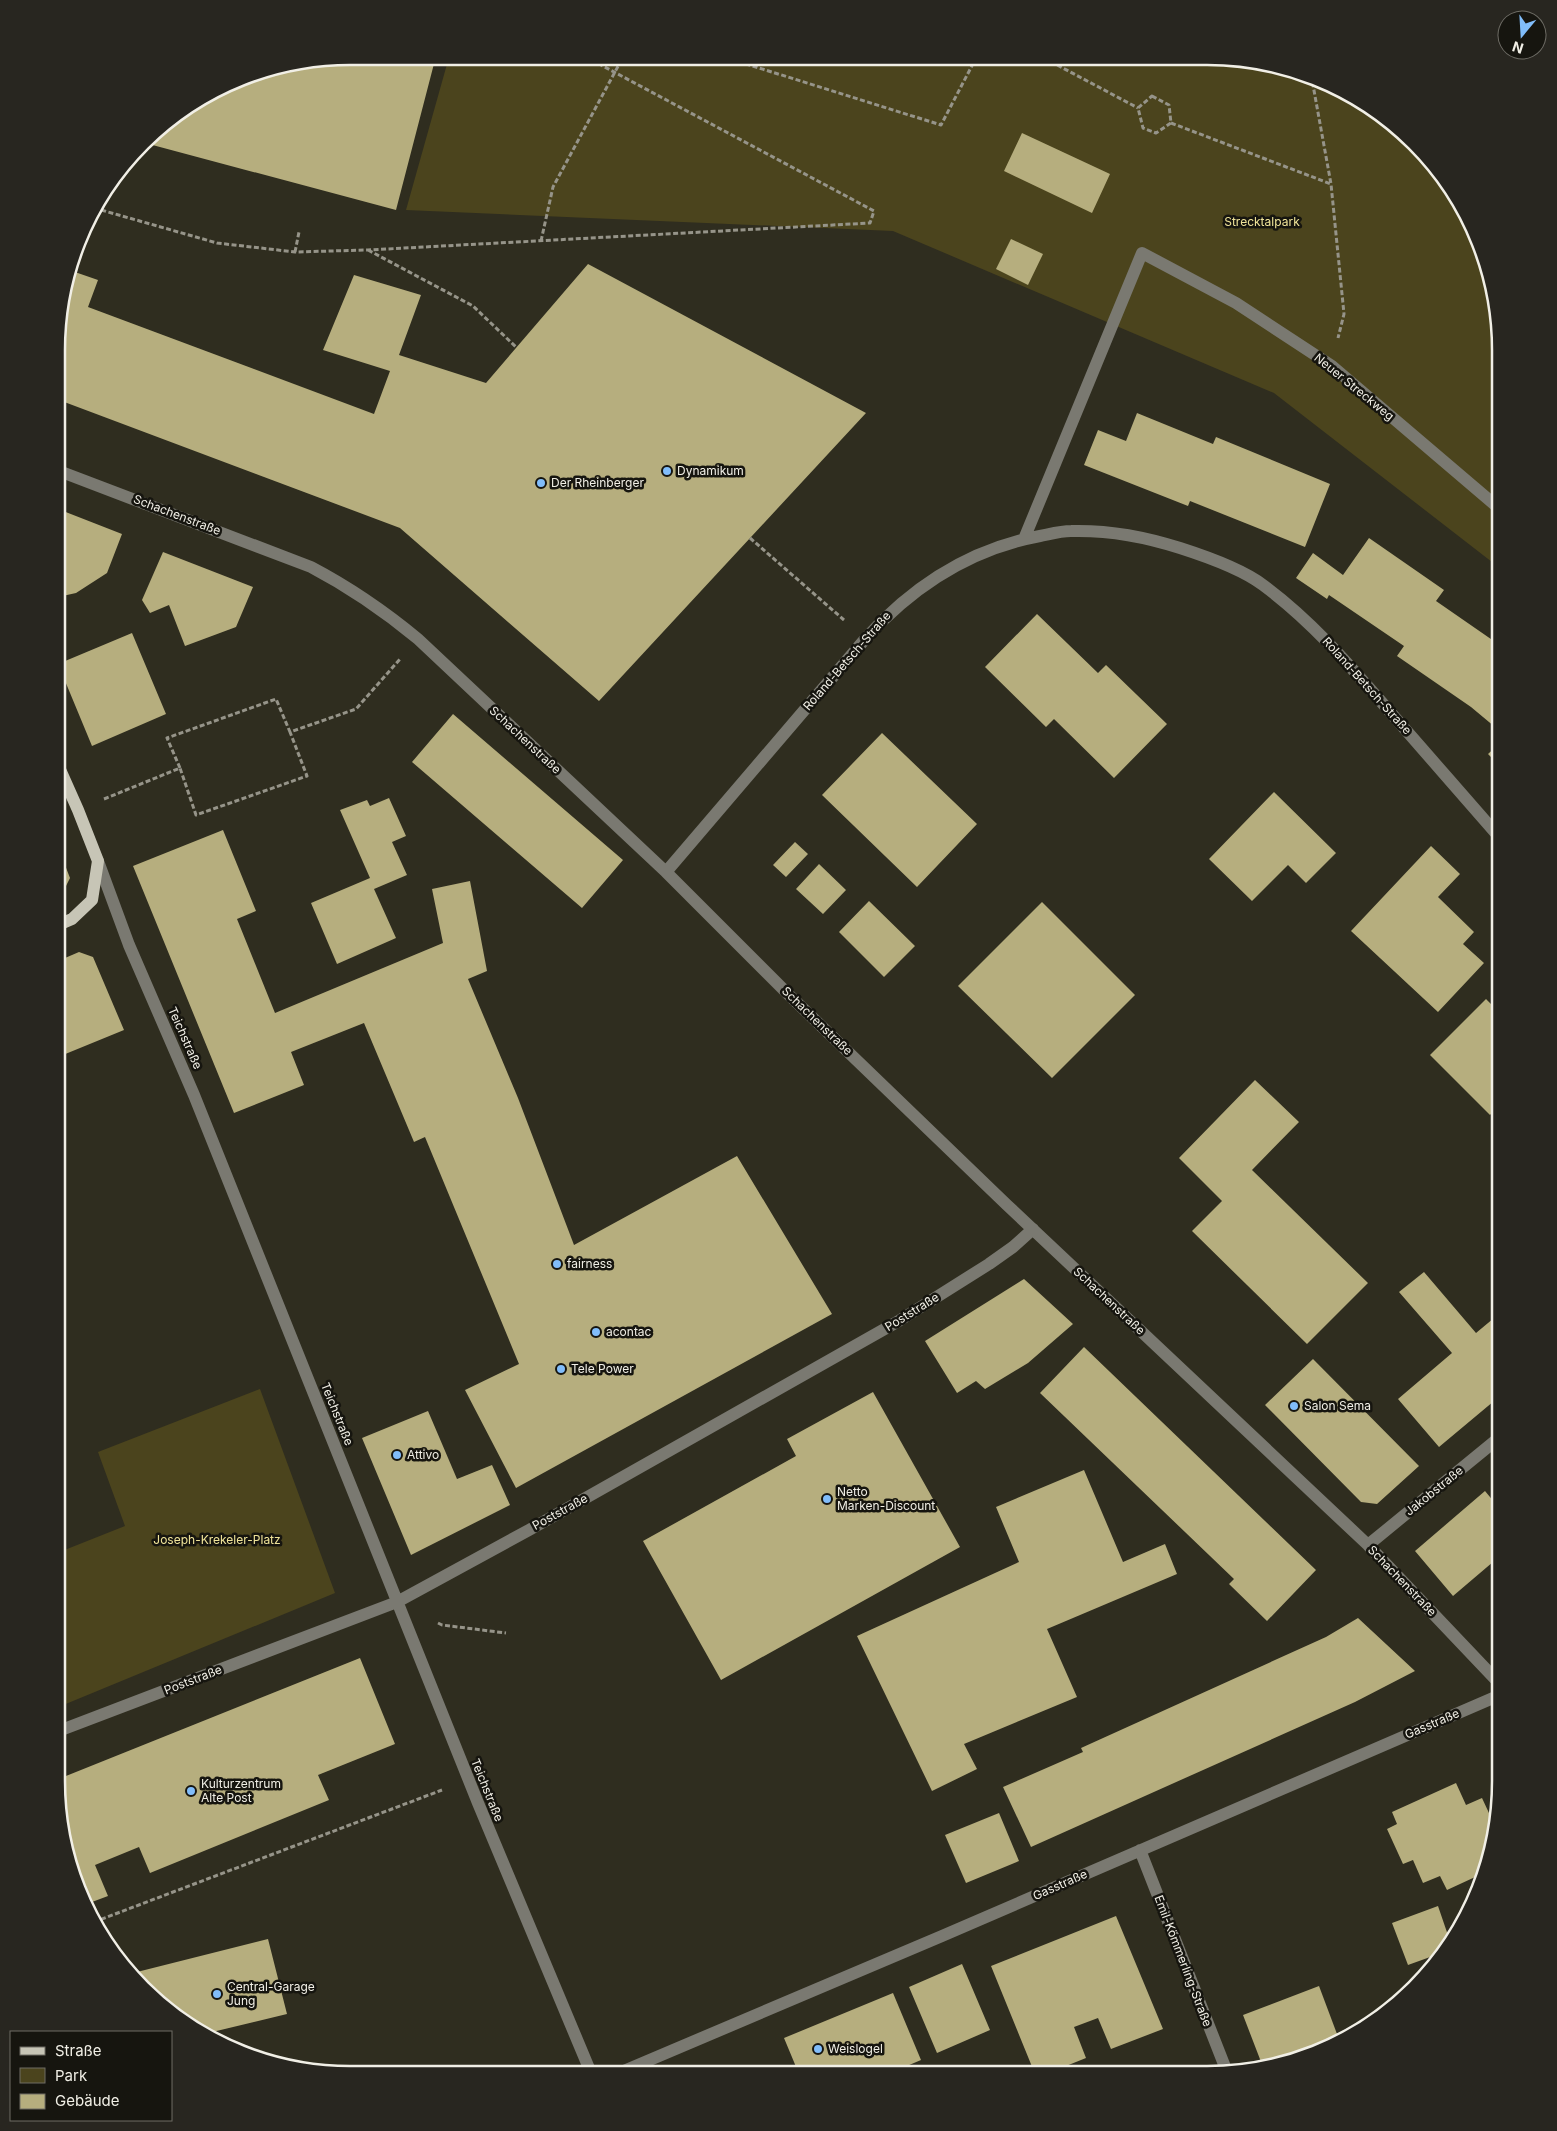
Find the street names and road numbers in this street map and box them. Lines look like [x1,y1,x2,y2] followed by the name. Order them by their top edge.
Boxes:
[1311,350,1397,423] street label: Neuer Streckweg
[131,491,223,538] street label: Schachenstraße
[800,608,894,713] street label: Roland-Betsch-Straße
[1320,634,1415,738] street label: Roland-Betsch-Straße
[486,703,564,777] street label: Schachenstraße
[779,983,856,1058] street label: Schachenstraße
[165,1004,206,1071] street label: Teichstraße
[1070,1264,1148,1338] street label: Schachenstraße
[882,1289,942,1334] street label: Poststraße
[318,1380,357,1447] street label: Teichstraße
[1402,1463,1466,1519] street label: Jakobstraße
[530,1490,590,1533] street label: Poststraße
[1365,1542,1440,1619] street label: Schachenstraße
[162,1662,224,1697] street label: Poststraße
[1402,1705,1461,1742] street label: Gasstraße
[468,1756,507,1823] street label: Teichstraße
[1030,1866,1089,1903] street label: Gasstraße
[1151,1893,1215,2029] street label: Emil-Kömmerling-Straße

